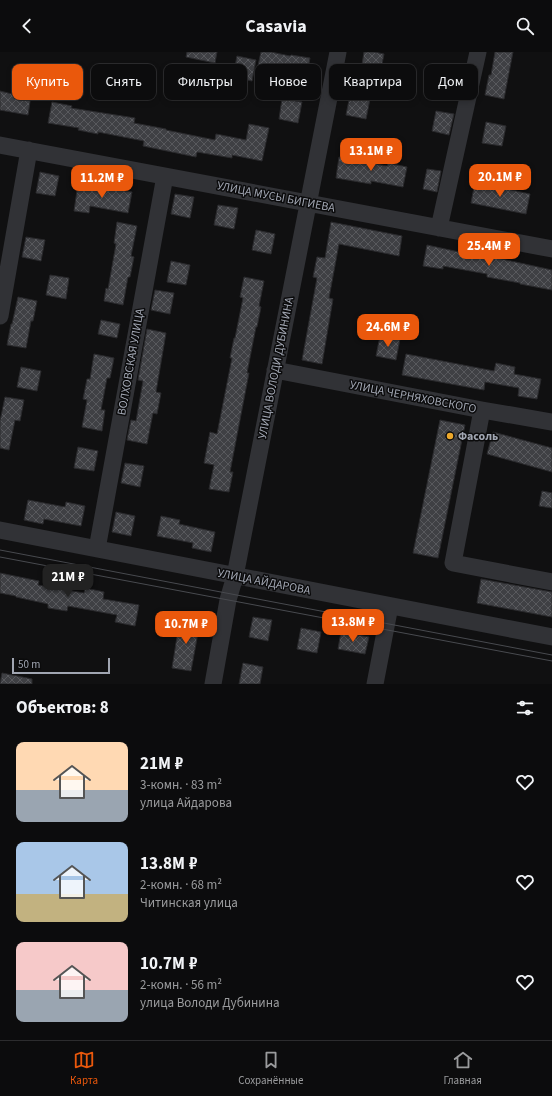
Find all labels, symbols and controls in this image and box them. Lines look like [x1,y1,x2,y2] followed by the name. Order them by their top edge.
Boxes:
[245,14,307,39] text: Casavia
[16,15,38,37] icon: back
[514,15,536,37] icon: search
[12,64,83,100] chip: Купить
[91,64,156,100] chip: Снять
[164,64,247,100] chip: Фильтры
[255,64,321,100] chip: Новое
[329,64,416,100] chip: Квартира
[424,64,478,100] chip: Дом
[334,138,408,172] pin: 13.1M ₽
[349,142,393,160] text: 13.1M ₽
[463,164,537,198] pin: 20.1M ₽
[65,165,139,199] pin: 11.2M ₽
[478,168,522,186] text: 20.1M ₽
[80,169,124,187] text: 11.2M ₽
[216,177,337,217] street label: УЛИЦА МУСЫ БИГИЕВА
[452,233,526,267] pin: 25.4M ₽
[467,237,511,255] text: 25.4M ₽
[254,295,298,440] street label: УЛИЦА ВОЛОДИ ДУБИНИНА
[113,307,149,417] street label: ВОЛХОВСКАЯ УЛИЦА
[351,314,425,348] pin: 24.6M ₽
[366,318,410,336] text: 24.6M ₽
[348,376,478,418] street label: УЛИЦА ЧЕРНЯХОВСКОГО
[458,428,498,445] place label: Фасоль
[445,431,455,441] marker: Фасоль
[40,564,96,598] pin: 21M ₽
[216,565,312,599] street label: УЛИЦА АЙДАРОВА
[51,568,85,586] text: 21M ₽
[316,609,390,643] pin: 13.8M ₽
[149,611,223,645] pin: 10.7M ₽
[331,613,375,631] text: 13.8M ₽
[164,615,208,633] text: 10.7M ₽
[12,656,110,675] scale bar
[18,657,40,672] text: 50 m
[16,696,109,720] text: Объектов: 8
[514,697,536,719] icon: filters
[140,752,183,776] text: 21M ₽
[48,758,96,806] icon: home
[514,771,536,793] icon: heart
[140,776,222,794] text: 3-комн. · 83 m²
[140,794,232,812] text: улица Айдарова
[140,852,197,876] text: 13.8M ₽
[48,858,96,906] icon: home
[514,871,536,893] icon: heart
[140,876,222,894] text: 2-комн. · 68 m²
[140,894,238,912] text: Читинская улица
[140,952,197,976] text: 10.7M ₽
[48,958,96,1006] icon: home
[514,971,536,993] icon: heart
[140,976,222,994] text: 2-комн. · 56 m²
[140,994,280,1012] text: улица Володи Дубинина
[70,1049,98,1088] tab: Карта
[238,1049,303,1088] tab: Сохранённые
[443,1049,482,1088] tab: Главная

